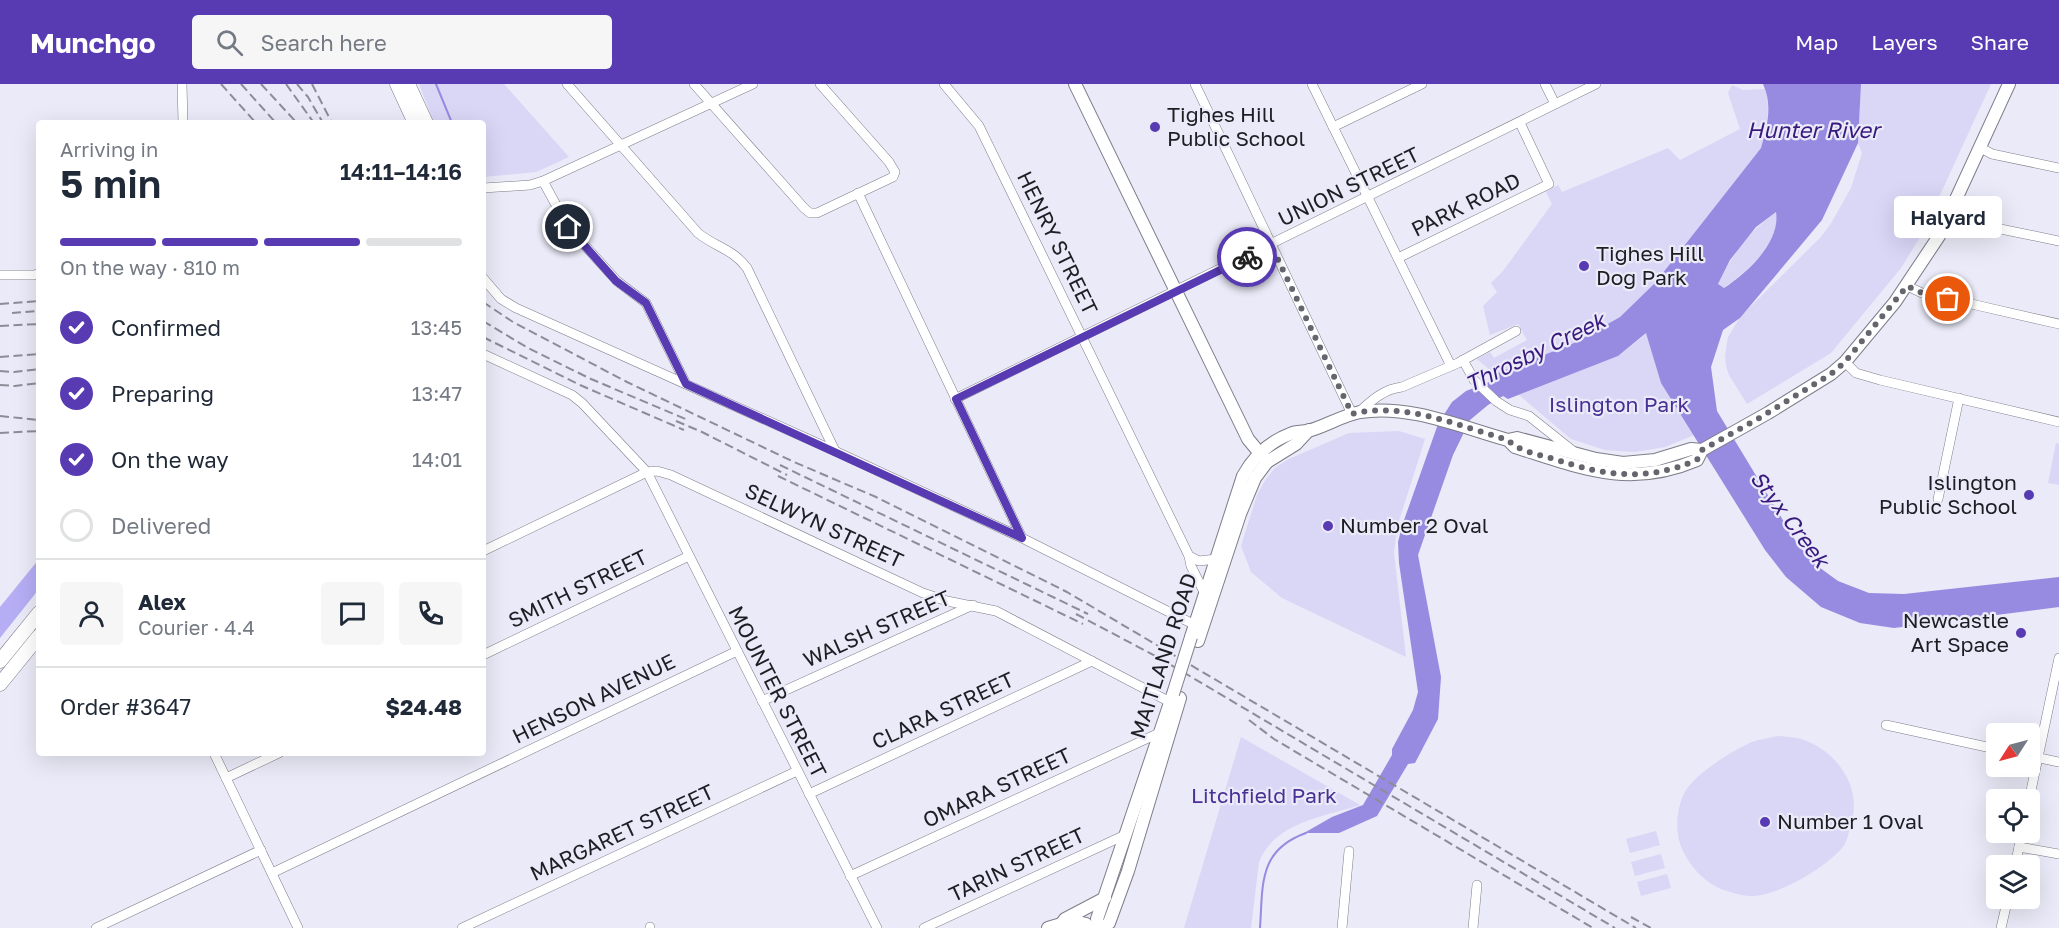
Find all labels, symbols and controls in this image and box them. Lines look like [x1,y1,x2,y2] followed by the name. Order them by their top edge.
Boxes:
[192,15,612,69] search box
[30,26,156,59] text: Munchgo
[213,26,246,59] icon: search
[261,29,387,56] text: Search here
[1795,29,1838,55] text: Map
[1871,29,1938,55] text: Layers
[1971,29,2029,55] text: Share
[1167,101,1305,151] place label: Tighes Hill Public School
[1746,116,1883,143] water label: Hunter River
[1148,120,1162,134] marker: Tighes Hill Public School
[60,137,158,161] text: Arriving in
[1274,141,1423,232] street label: UNION STREET
[340,158,462,185] text: 14:11–14:16
[60,160,161,207] text: 5 min
[1407,166,1524,242] street label: PARK ROAD
[1012,167,1104,319] street label: HENRY STREET
[1894,197,2002,239] callout: Halyard
[542,201,593,252] pin
[1910,205,1986,229] text: Halyard
[551,210,584,243] icon: home
[1217,227,1277,287] courier
[1596,240,1704,290] place label: Tighes Hill Dog Park
[1231,241,1264,274] icon: bike
[60,255,240,279] text: On the way · 810 m
[1577,259,1591,273] marker: Tighes Hill Dog Park
[1922,273,1973,324] pin
[1931,282,1964,315] icon: bag
[1460,305,1612,397] water label: Throsby Creek
[60,311,93,344] icon: check
[111,314,221,341] text: Confirmed
[411,315,462,339] text: 13:45
[60,377,93,410] icon: check
[111,380,214,407] text: Preparing
[412,381,462,405] text: 13:47
[1549,391,1689,417] park label: Islington Park
[60,443,93,476] icon: check
[111,446,229,473] text: On the way
[412,447,462,471] text: 14:01
[1745,465,1837,575] water label: Styx Creek
[1879,469,2017,519] place label: Islington Public School
[741,477,908,573] street label: SELWYN STREET
[2022,488,2036,502] marker: Islington Public School
[111,512,211,539] text: Delivered
[1340,512,1488,538] place label: Number 2 Oval
[1321,519,1335,533] marker: Number 2 Oval
[504,543,651,633] street label: SMITH STREET
[1124,570,1202,742] street label: MAITLAND ROAD
[60,582,123,645] button: person
[321,582,384,645] button: chat
[399,582,462,645] button: phone
[799,584,954,672] street label: WALSH STREET
[138,588,186,615] text: Alex
[723,601,833,782] street label: MOUNTER STREET
[1903,607,2009,657] place label: Newcastle Art Space
[138,615,255,639] text: Courier · 4.4
[2014,626,2028,640] marker: Newcastle Art Space
[508,647,679,749] street label: HENSON AVENUE
[867,666,1018,754] street label: CLARA STREET
[60,693,191,720] text: Order #3647
[385,693,462,720] text: $24.48
[1986,723,2040,777] north arrow
[1986,723,2040,909] map controls
[918,741,1075,833] street label: OMARA STREET
[526,778,718,886] street label: MARGARET STREET
[1191,782,1337,808] park label: Litchfield Park
[1986,789,2040,843] button: locate
[1777,808,1923,834] place label: Number 1 Oval
[1758,815,1772,829] marker: Number 1 Oval
[945,821,1089,907] street label: TARIN STREET
[1986,855,2040,909] button: layers

